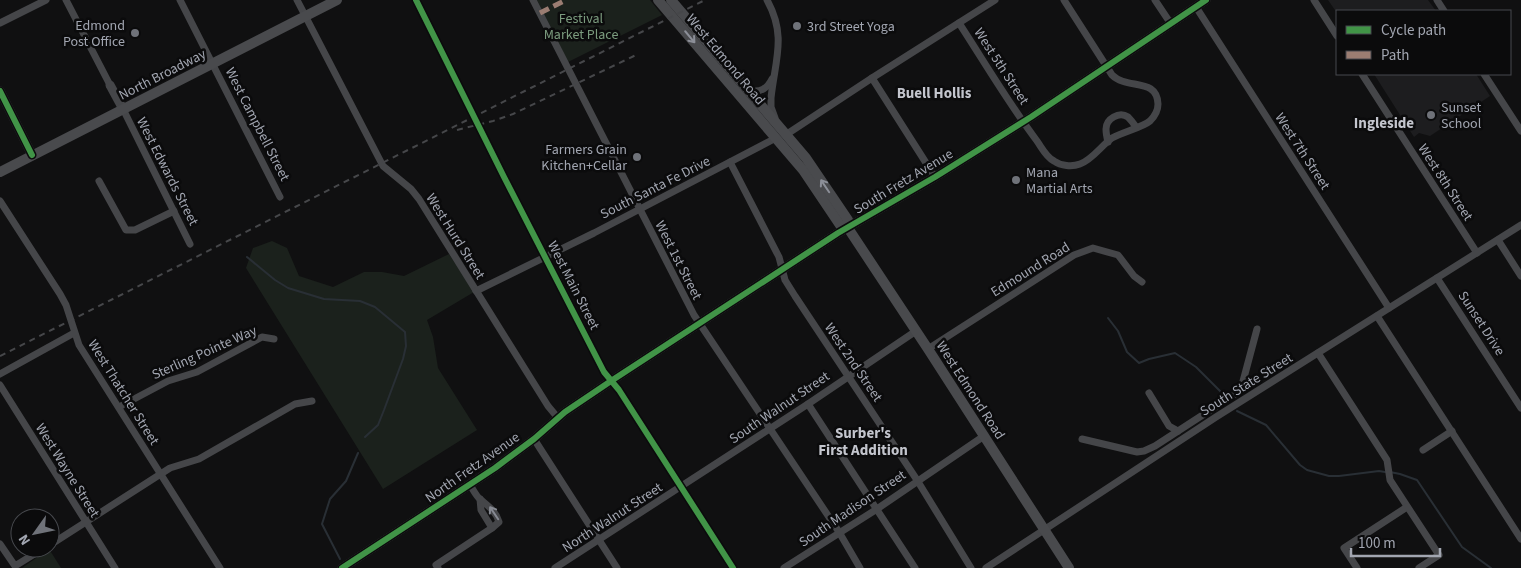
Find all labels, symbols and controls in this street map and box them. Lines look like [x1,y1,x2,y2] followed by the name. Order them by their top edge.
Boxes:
[544,9,618,45] park label: Festival Market Place
[681,10,769,110] street label: West Edmond Road
[1336,10,1511,75] legend
[63,16,125,52] place label: Edmond Post Office
[807,17,895,37] place label: 3rd Street Yoga
[791,20,803,32] marker: 3rd Street Yoga
[1381,20,1446,41] text: Cycle path
[969,24,1034,109] street label: West 5th Street
[129,27,141,39] marker: Edmond Post Office
[684,30,695,43] one-way arrow
[115,44,210,105] street label: North Broadway
[1381,45,1409,66] text: Path
[220,64,295,185] street label: West Campbell Street
[897,83,972,104] district label: Buell Hollis
[1441,98,1482,134] place label: Sunset School
[1270,109,1335,194] street label: West 7th Street
[1425,109,1437,121] marker: Sunset School
[1354,113,1414,134] district label: Ingleside
[131,114,203,229] street label: West Edwards Street
[541,140,627,176] place label: Farmers Grain Kitchen+Cellar
[1413,140,1478,225] street label: West 8th Street
[850,144,957,219] street label: South Fretz Avenue
[597,151,714,224] street label: South Santa Fe Drive
[631,151,643,163] marker: Farmers Grain Kitchen+Cellar
[1026,163,1093,199] place label: Mana Martial Arts
[1010,174,1022,186] marker: Mana Martial Arts
[820,179,830,193] one-way arrow
[421,190,490,284] street label: West Hurd Street
[650,218,707,304] street label: West 1st Street
[987,237,1074,302] street label: Edmound Road
[542,238,604,334] street label: West Main Street
[1453,287,1510,360] street label: Sunset Drive
[819,319,887,406] street label: West 2nd Street
[149,321,260,385] street label: Sterling Pointe Way
[83,336,164,449] street label: West Thatcher Street
[931,337,1009,444] street label: West Edmond Road
[1196,348,1297,421] street label: South State Street
[725,367,834,449] street label: South Walnut Street
[30,419,104,522] street label: West Wayne Street
[818,423,908,461] district label: Surber's First Addition
[421,428,524,508] street label: North Fretz Avenue
[795,465,910,552] street label: South Madison Street
[558,478,667,558] street label: North Walnut Street
[489,506,499,520] one-way arrow
[10,508,60,558] north arrow
[1351,526,1440,558] scale bar
[14,530,36,549] text: N
[1358,533,1396,554] text: 100 m

